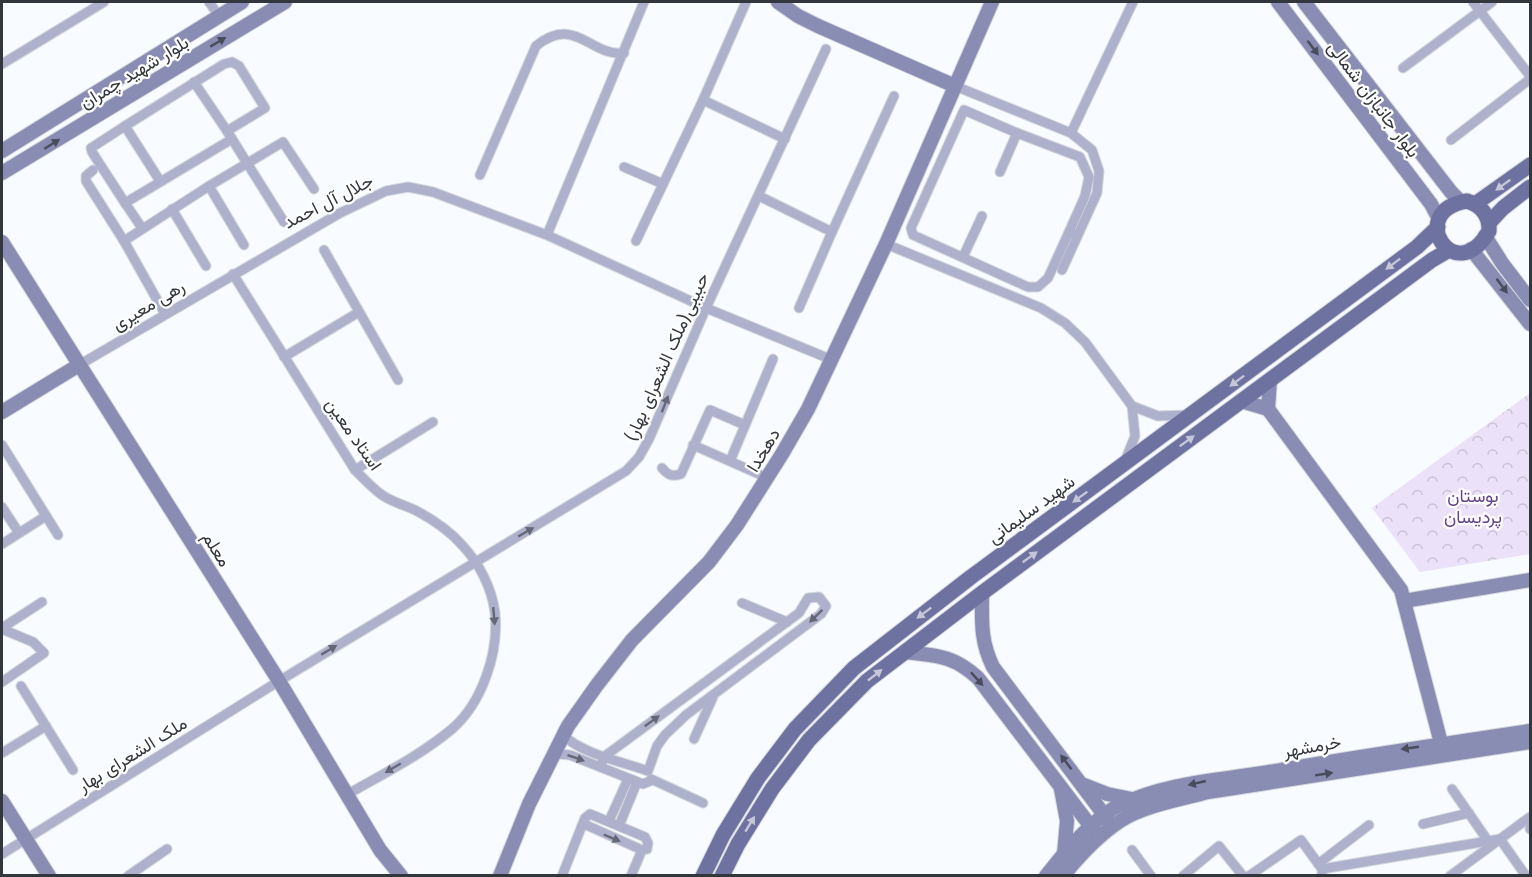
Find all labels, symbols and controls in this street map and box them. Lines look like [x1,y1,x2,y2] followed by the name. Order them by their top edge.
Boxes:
[76,31,193,114] street label: بلوار شهید چمران
[210,37,227,47] one-way arrow
[1323,37,1424,162] street label: بلوار جانبازان شمالی
[1307,40,1319,56] one-way arrow
[44,138,60,149] one-way arrow
[280,169,377,233] street label: جلال آل احمد
[1496,179,1512,191] one-way arrow
[1386,258,1402,270] one-way arrow
[619,269,714,445] street label: حبیبی(ملک الشعرای بهار)
[108,275,189,336] street label: رهی معیری
[1495,279,1507,294] one-way arrow
[1229,375,1245,387] one-way arrow
[321,394,387,475] street label: استاد معین
[661,395,670,413] one-way arrow
[742,424,784,476] street label: دهخدا
[1179,436,1194,448] one-way arrow
[983,470,1079,548] street label: شهید سلیمانی
[1444,485,1502,529] park label: بوستان پردیسان
[1073,491,1089,503] one-way arrow
[518,527,535,537] one-way arrow
[197,528,236,571] street label: معلم
[1022,551,1038,564] one-way arrow
[489,607,499,626] one-way arrow
[916,607,931,619] one-way arrow
[809,609,824,623] one-way arrow
[321,645,337,656] one-way arrow
[867,669,883,682] one-way arrow
[970,671,984,686] one-way arrow
[73,712,191,797] street label: ملک الشعرای بهار
[644,715,660,727] one-way arrow
[1280,731,1343,763] street label: خرمشهر
[1401,744,1420,753] one-way arrow
[567,754,585,763] one-way arrow
[1060,755,1072,770] one-way arrow
[384,763,401,773] one-way arrow
[1315,769,1334,778] one-way arrow
[1187,779,1206,788] one-way arrow
[745,816,756,832] one-way arrow
[604,833,622,843] one-way arrow

